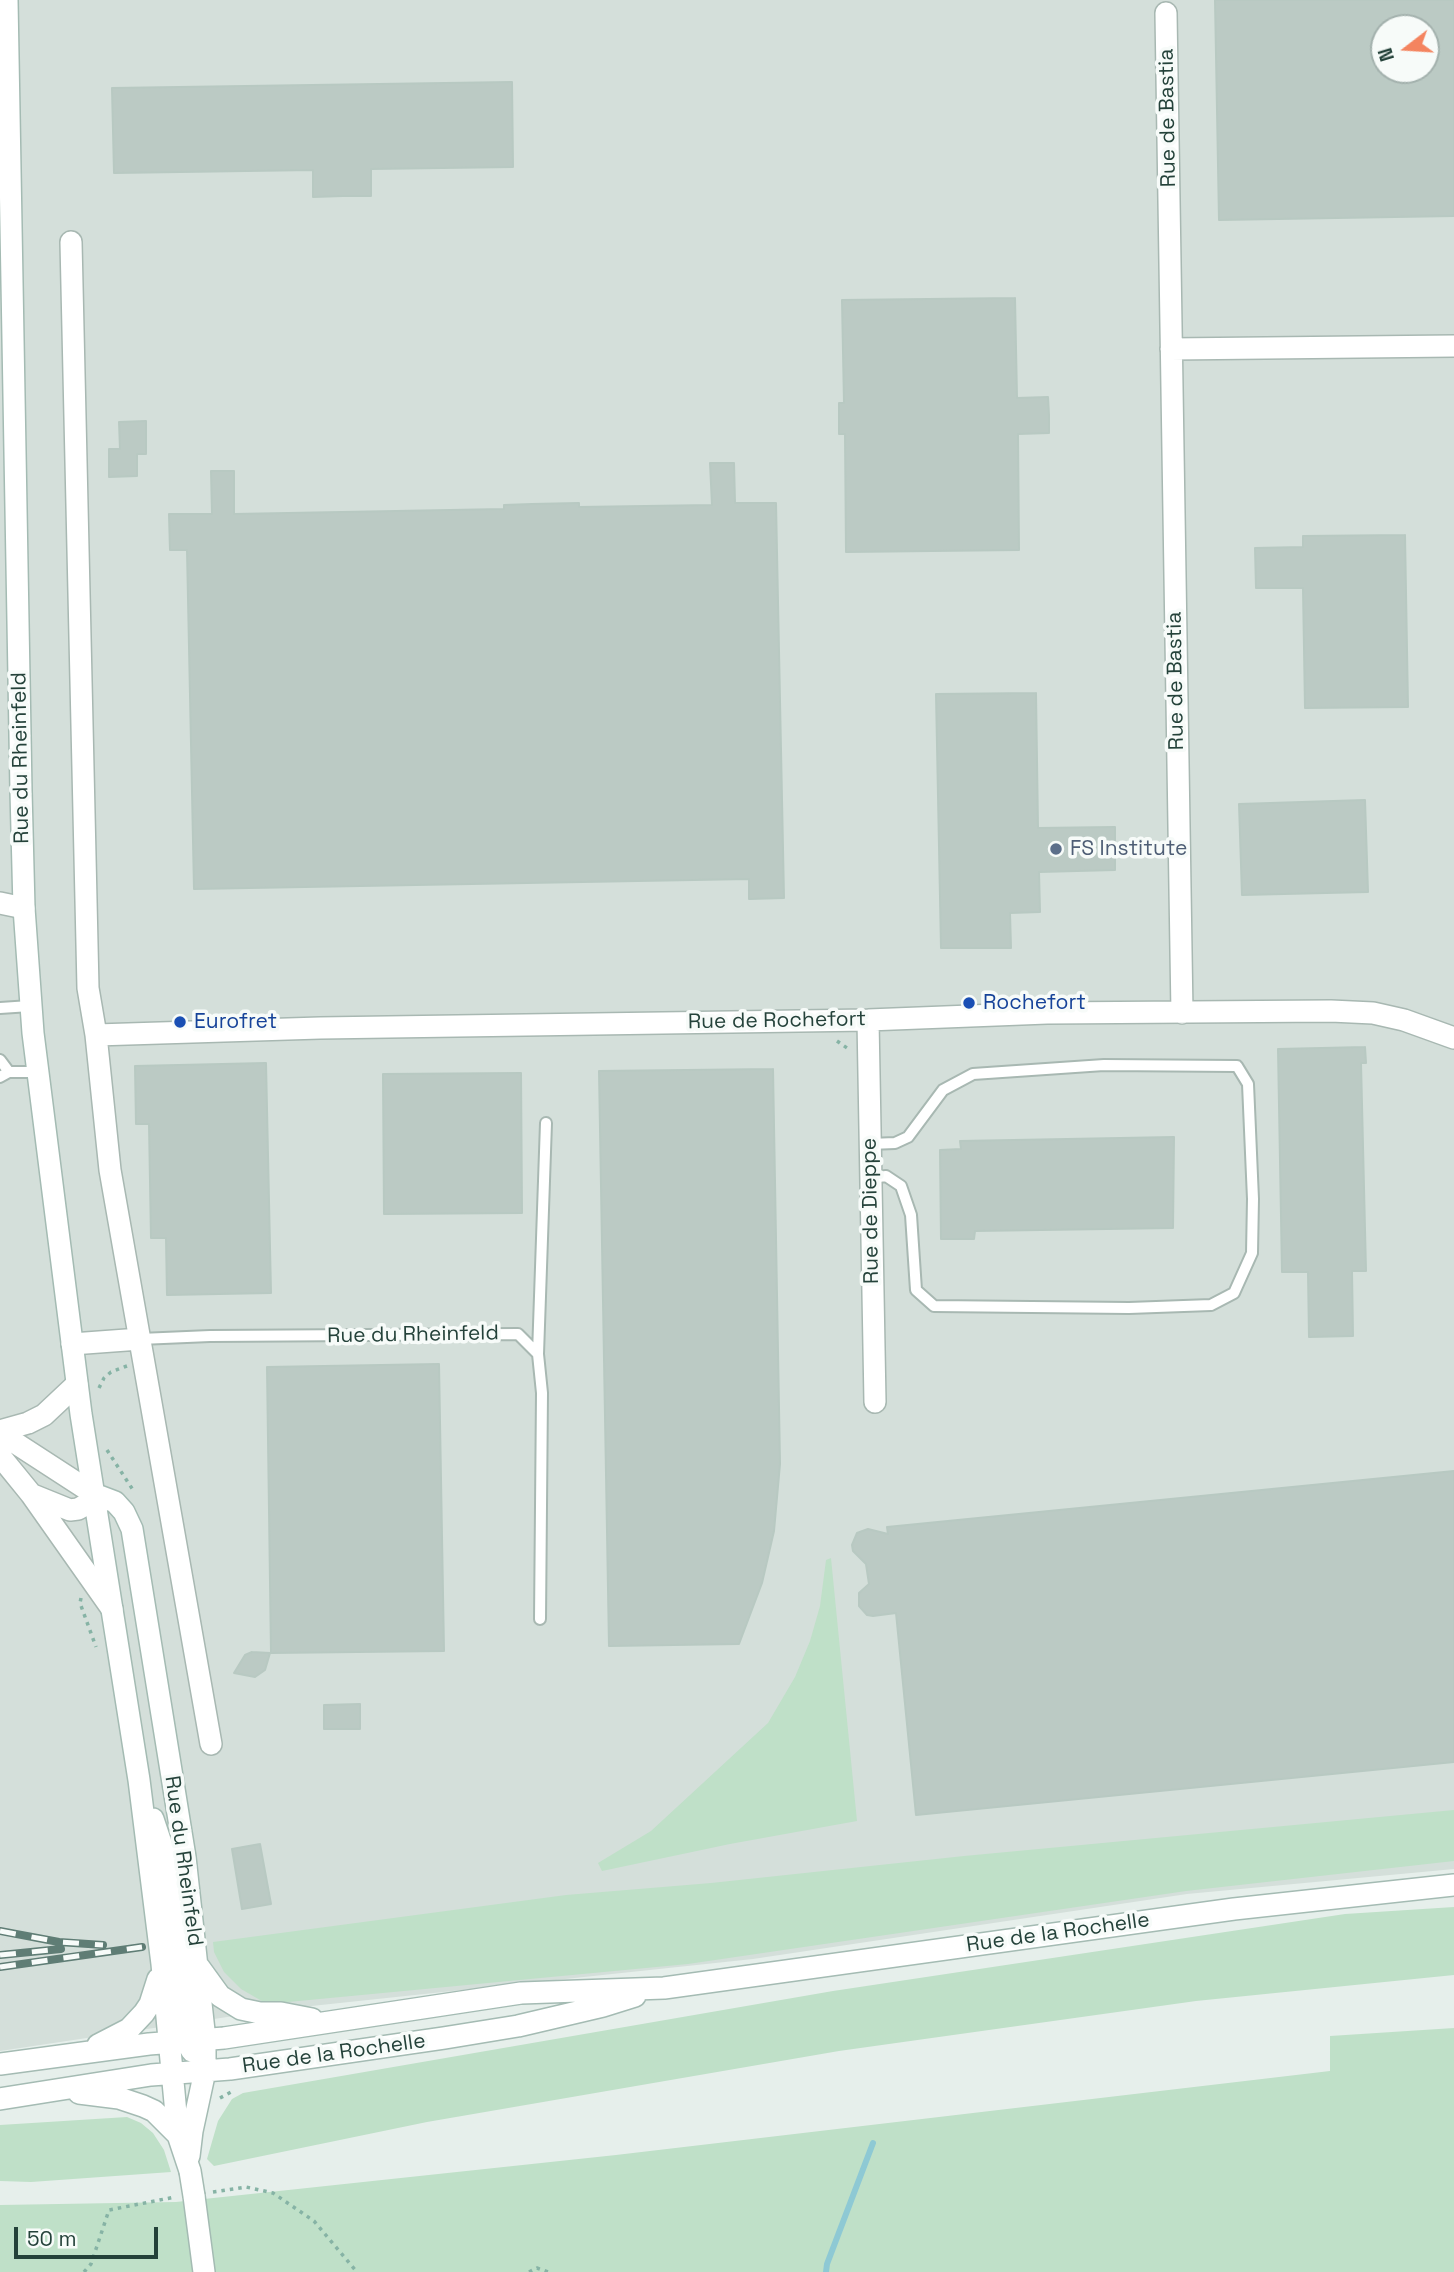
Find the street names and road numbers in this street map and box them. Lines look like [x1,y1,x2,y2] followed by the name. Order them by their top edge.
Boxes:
[1154,48,1182,188] street label: Rue de Bastia
[1162,611,1190,751] street label: Rue de Bastia
[7,672,35,844] street label: Rue du Rheinfeld
[688,1007,866,1035] street label: Rue de Rochefort
[857,1138,885,1284] street label: Rue de Dieppe
[327,1321,499,1349] street label: Rue du Rheinfeld
[159,1774,207,1948] street label: Rue du Rheinfeld
[965,1908,1151,1958] street label: Rue de la Rochelle
[241,2029,427,2079] street label: Rue de la Rochelle

